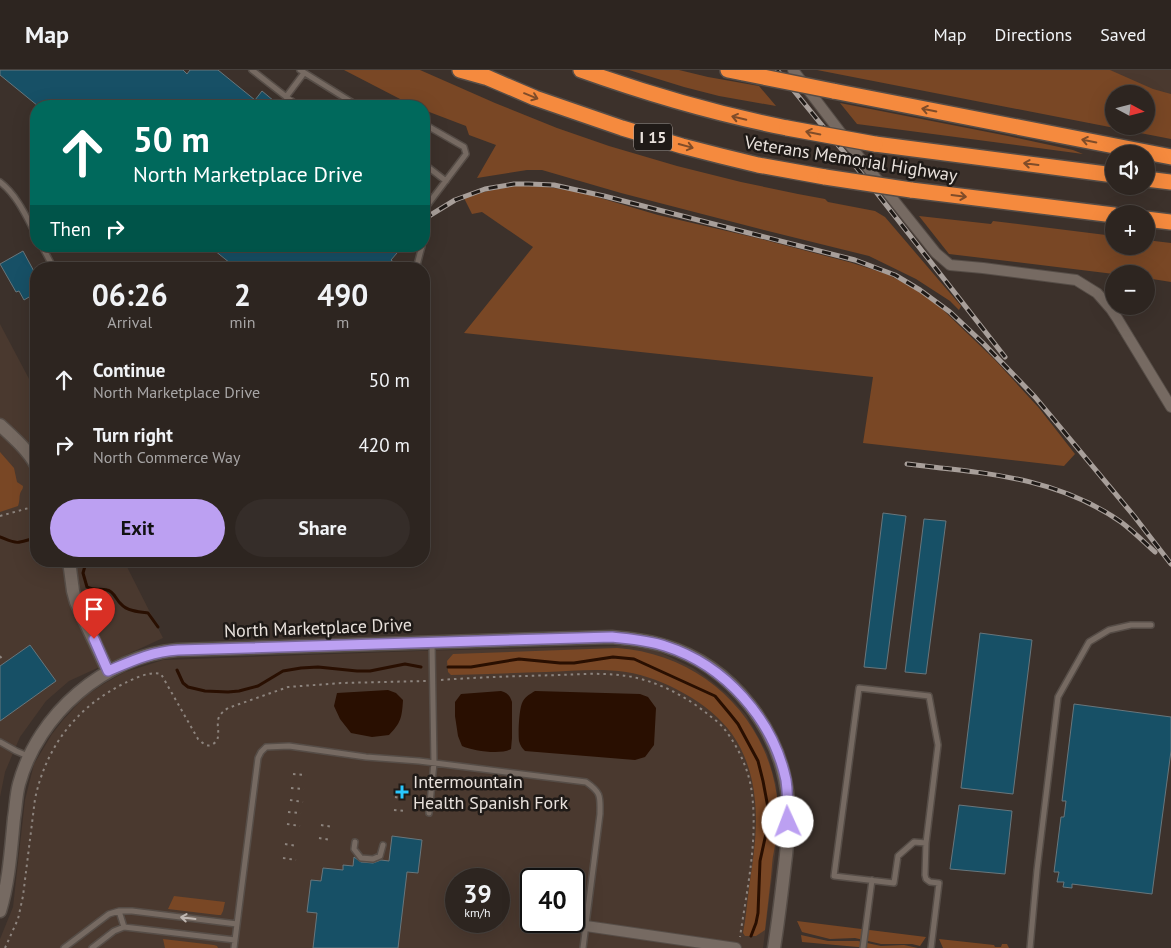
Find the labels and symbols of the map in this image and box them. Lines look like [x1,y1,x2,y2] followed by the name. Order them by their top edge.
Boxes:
[1105,85,1155,135] north arrow
[523,92,538,101] one-way arrow
[922,105,938,114] one-way arrow
[732,113,748,122] one-way arrow
[634,124,672,150] road number: I 15
[806,128,822,138] one-way arrow
[742,130,960,187] street label: Veterans Memorial Highway
[1081,135,1097,145] one-way arrow
[677,142,693,152] one-way arrow
[1023,159,1039,169] one-way arrow
[951,191,967,201] one-way arrow
[73,588,115,639] pin
[224,613,412,642] street label: North Marketplace Drive
[413,770,568,814] place label: Intermountain Health Spanish Fork
[395,785,409,799] marker: Intermountain Health Spanish Fork
[761,795,813,847] position arrow
[520,868,585,933] speed limit sign: 40
[181,913,197,923] one-way arrow

